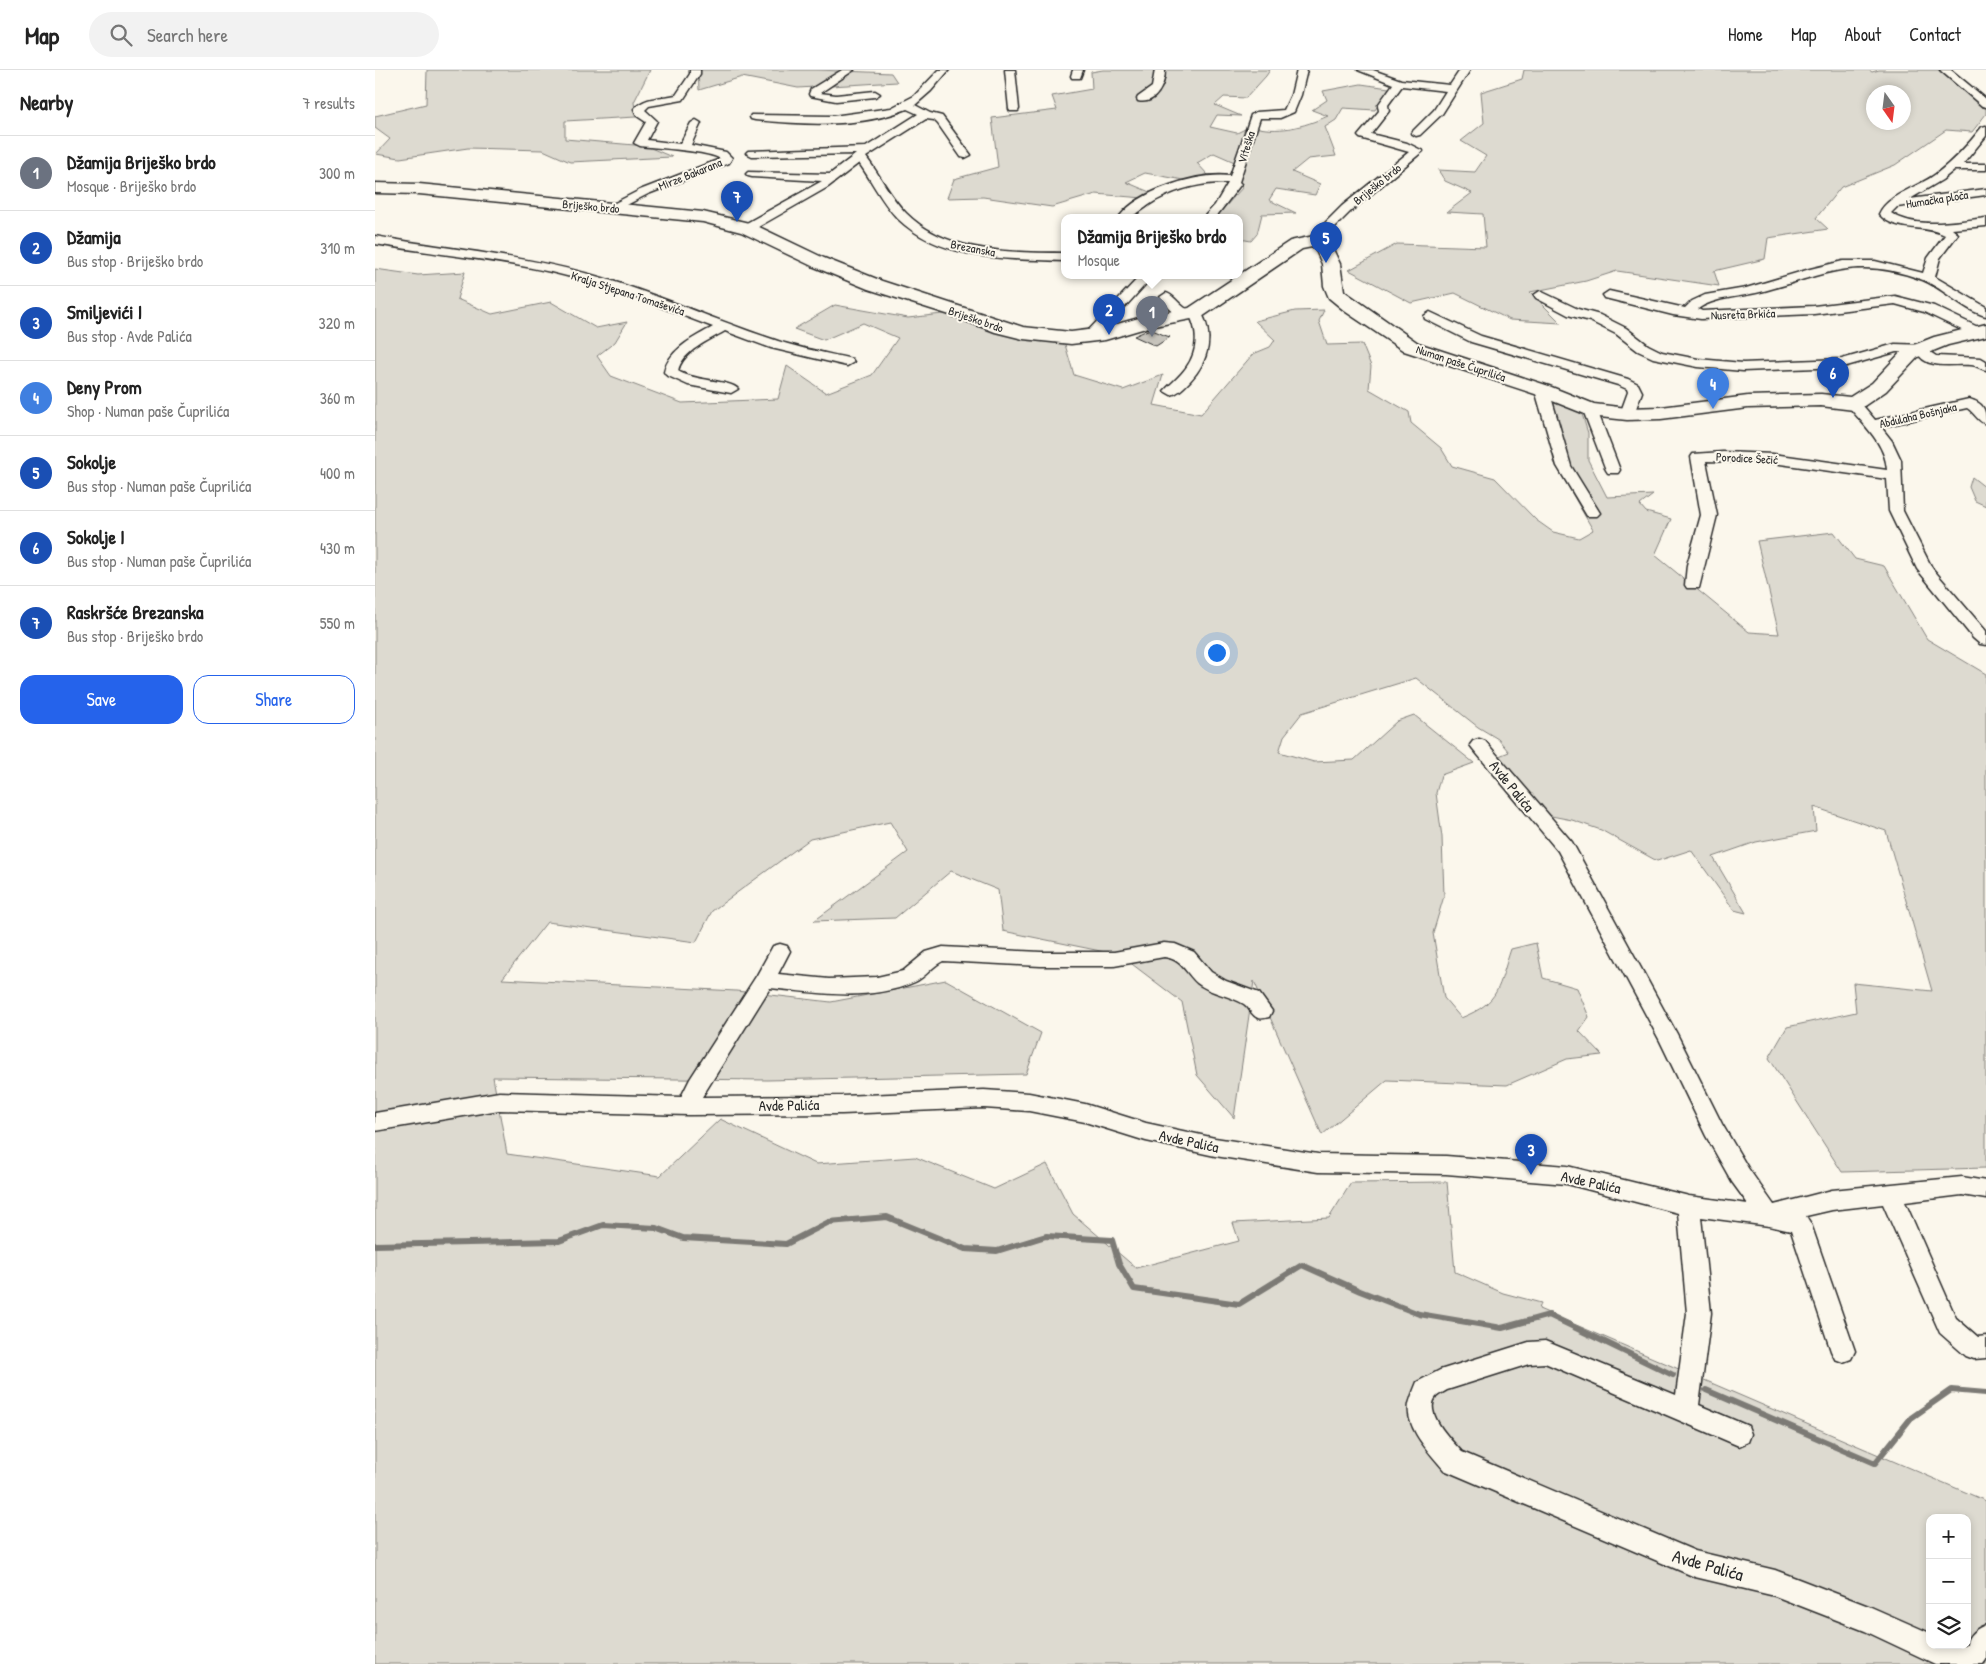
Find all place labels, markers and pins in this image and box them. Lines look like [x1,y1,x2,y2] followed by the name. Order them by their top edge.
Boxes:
[721,181,753,222] pin: 7
[1310,222,1342,263] pin: 5
[1093,294,1125,335] pin: 2
[1136,296,1168,337] pin: 1
[1817,357,1849,398] pin: 6
[1697,368,1729,409] pin: 4
[1515,1134,1547,1175] pin: 3

